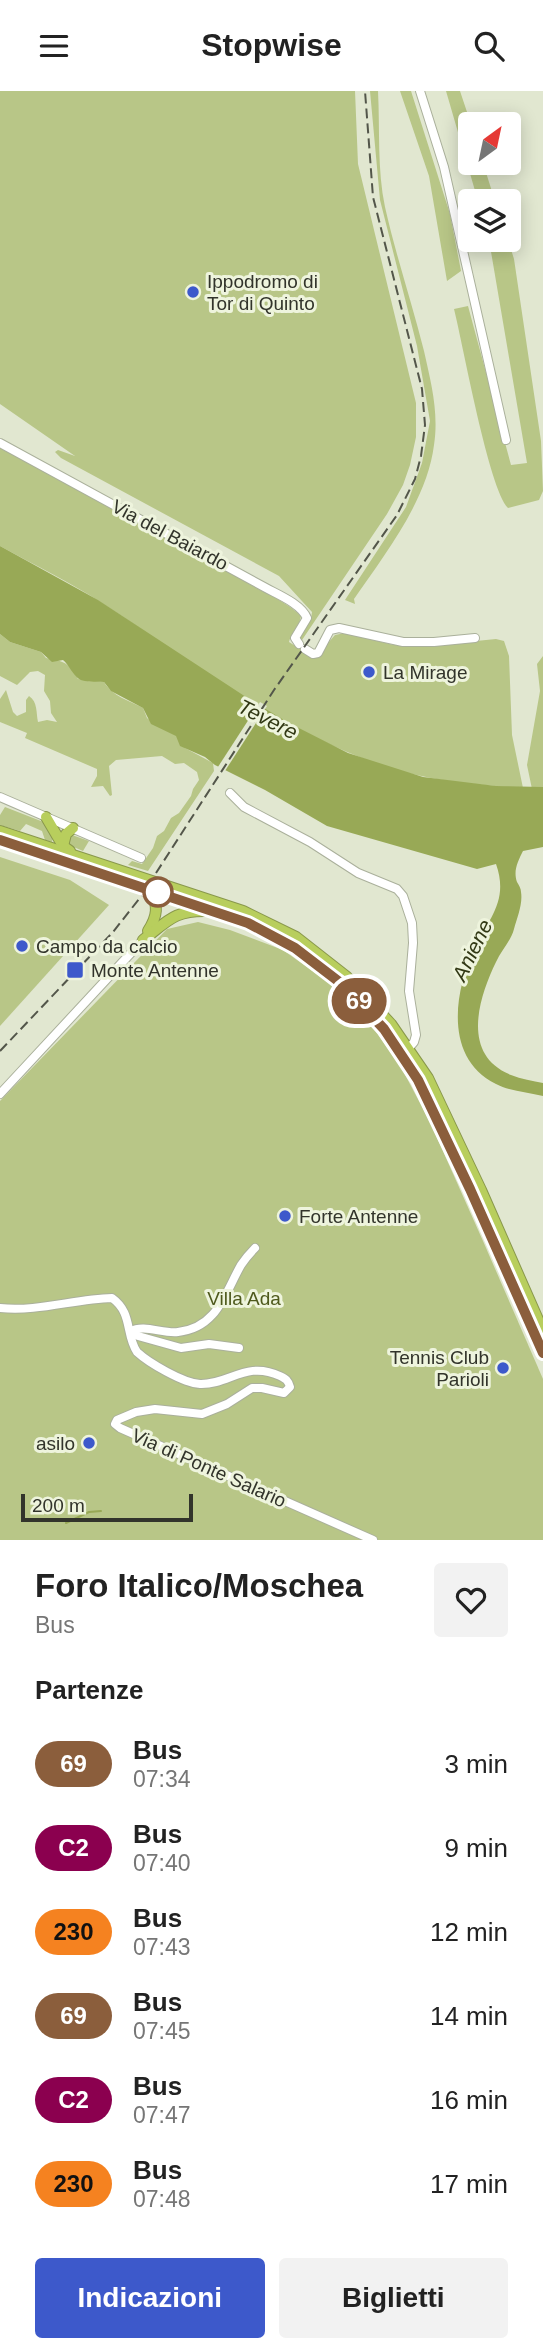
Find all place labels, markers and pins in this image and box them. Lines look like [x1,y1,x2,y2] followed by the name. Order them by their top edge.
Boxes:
[207,271,318,314] place label: Ippodromo di Tor di Quinto
[185,284,201,300] marker: Ippodromo di Tor di Quinto
[383,662,468,683] place label: La Mirage
[361,664,377,680] marker: La Mirage
[143,877,173,907] unlabelled marker
[36,936,178,957] place label: Campo da calcio
[14,938,30,954] marker: Campo da calcio
[65,960,85,980] marker: Monte Antenne
[91,960,219,981] place label: Monte Antenne
[299,1206,418,1227] place label: Forte Antenne
[277,1208,293,1224] marker: Forte Antenne
[390,1347,489,1390] place label: Tennis Club Parioli
[495,1360,511,1376] marker: Tennis Club Parioli
[36,1433,75,1454] place label: asilo
[81,1435,97,1451] marker: asilo

